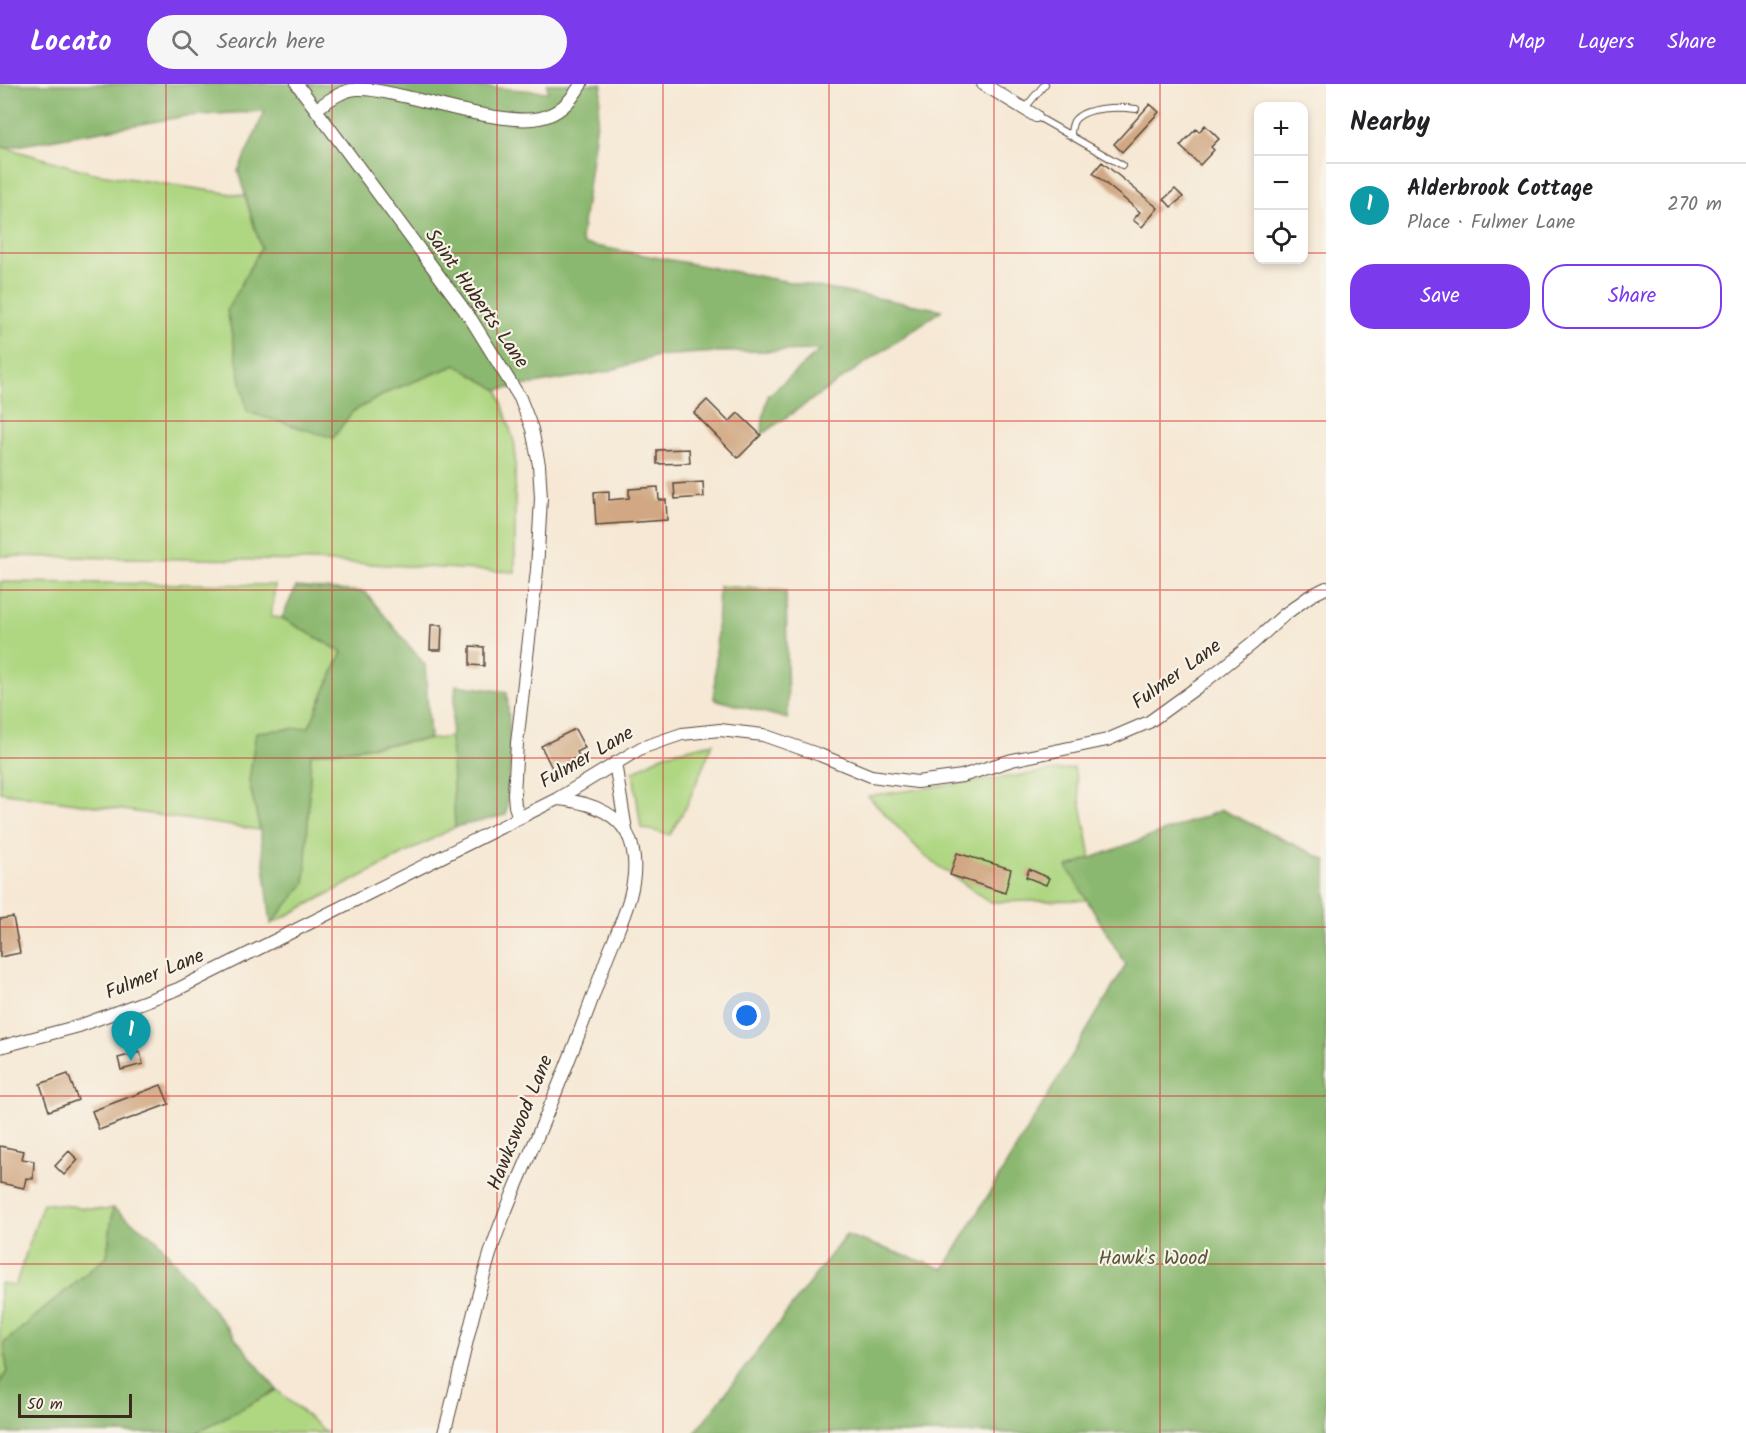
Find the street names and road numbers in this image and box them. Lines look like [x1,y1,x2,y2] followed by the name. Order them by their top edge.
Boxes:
[416,222,536,376] street label: Saint Huberts Lane
[1125,631,1229,719] street label: Fulmer Lane
[534,718,640,798] street label: Fulmer Lane
[101,941,209,1009] street label: Fulmer Lane
[479,1050,563,1196] street label: Hawkswood Lane

